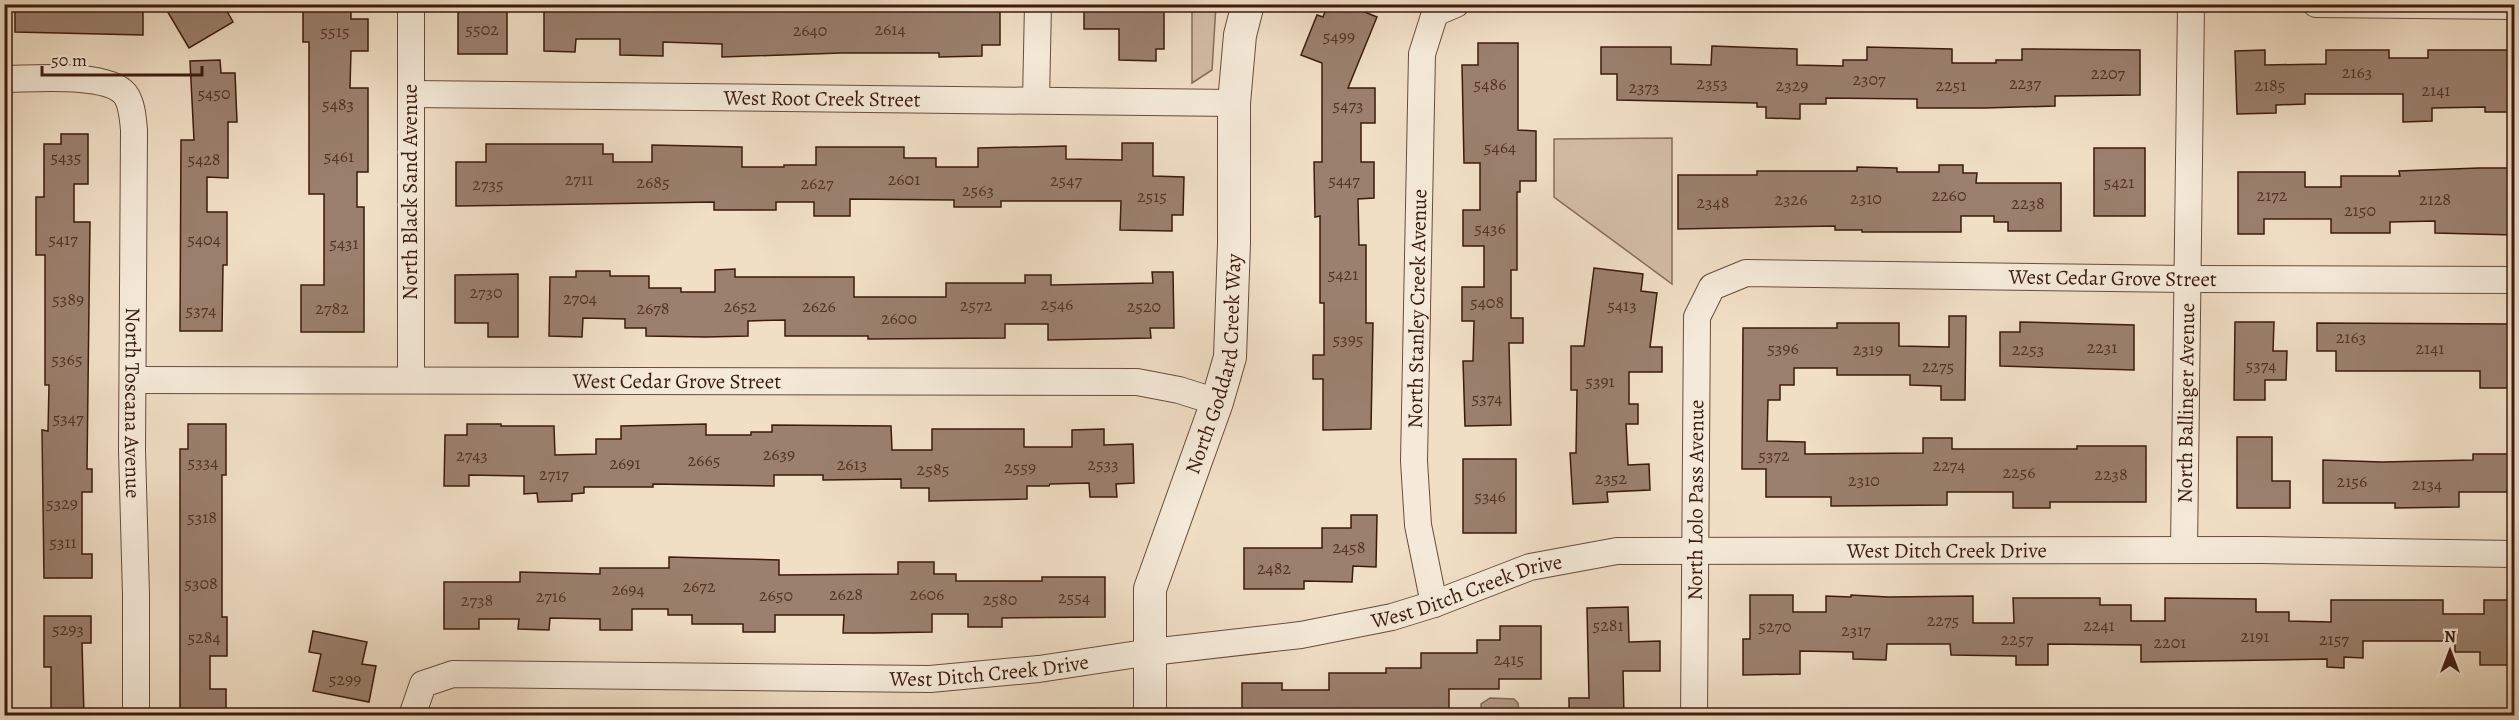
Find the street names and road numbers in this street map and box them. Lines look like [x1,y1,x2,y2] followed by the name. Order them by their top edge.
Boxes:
[722,83,921,114] street label: West Root Creek Street
[396,84,424,300] street label: North Black Sand Avenue
[1401,189,1433,429] street label: North Stanley Creek Avenue
[1178,252,1248,478] street label: North Goddard Creek Way
[2007,263,2217,293] street label: West Cedar Grove Street
[2171,303,2201,503] street label: North Ballinger Avenue
[118,307,147,499] street label: North Toscana Avenue
[572,367,781,395] street label: West Cedar Grove Street
[1681,399,1710,601] street label: North Lolo Pass Avenue
[1846,536,2047,565] street label: West Ditch Creek Drive
[1368,547,1564,635] street label: West Ditch Creek Drive
[888,648,1091,693] street label: West Ditch Creek Drive

